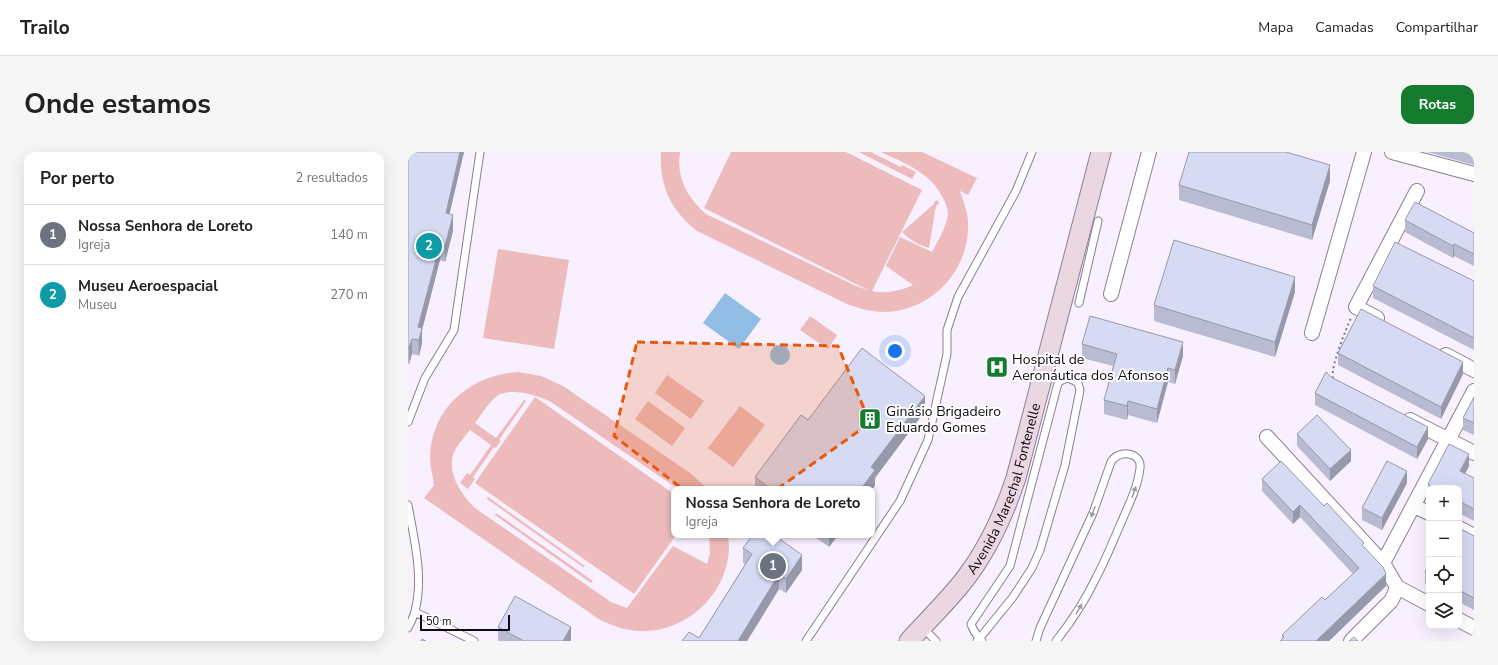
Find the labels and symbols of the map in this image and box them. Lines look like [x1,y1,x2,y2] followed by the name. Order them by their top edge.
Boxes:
[416,231,442,261] pin: 2
[885,341,905,361] your location
[1012,350,1169,385] place label: Hospital de Aeronáutica dos Afonsos
[984,354,1010,380] hospital icon: Hospital de Aeronáutica dos Afonsos
[962,401,1045,578] street label: Avenida Marechal Fontenelle
[886,402,1001,437] place label: Ginásio Brigadeiro Eduardo Gomes
[857,406,883,432] building icon: Ginásio Brigadeiro Eduardo Gomes
[1131,485,1137,497] one-way arrow
[1090,507,1096,519] one-way arrow
[760,551,786,581] pin: 1
[1075,603,1082,615] one-way arrow
[420,613,510,632] scale bar

